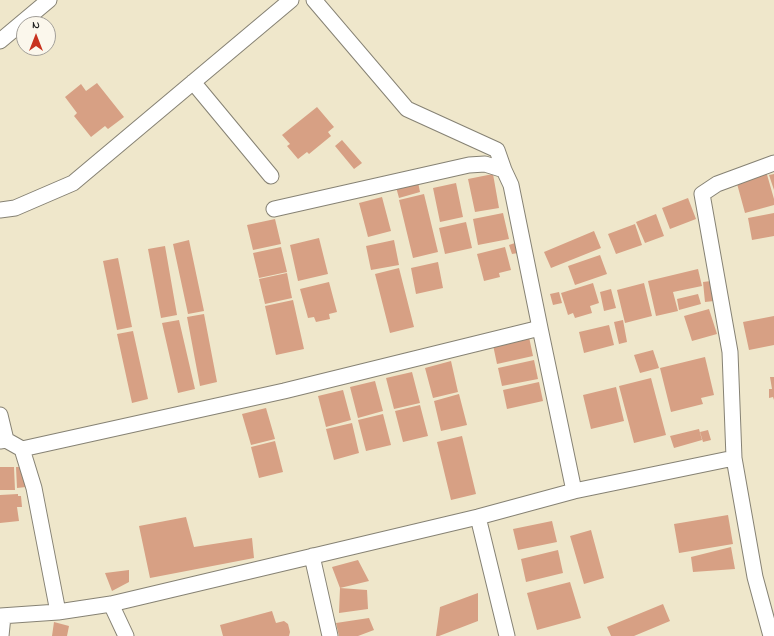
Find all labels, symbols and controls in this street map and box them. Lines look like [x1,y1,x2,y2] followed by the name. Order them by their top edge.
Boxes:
[16,16,56,56] north arrow
[32,17,40,33] text: N

